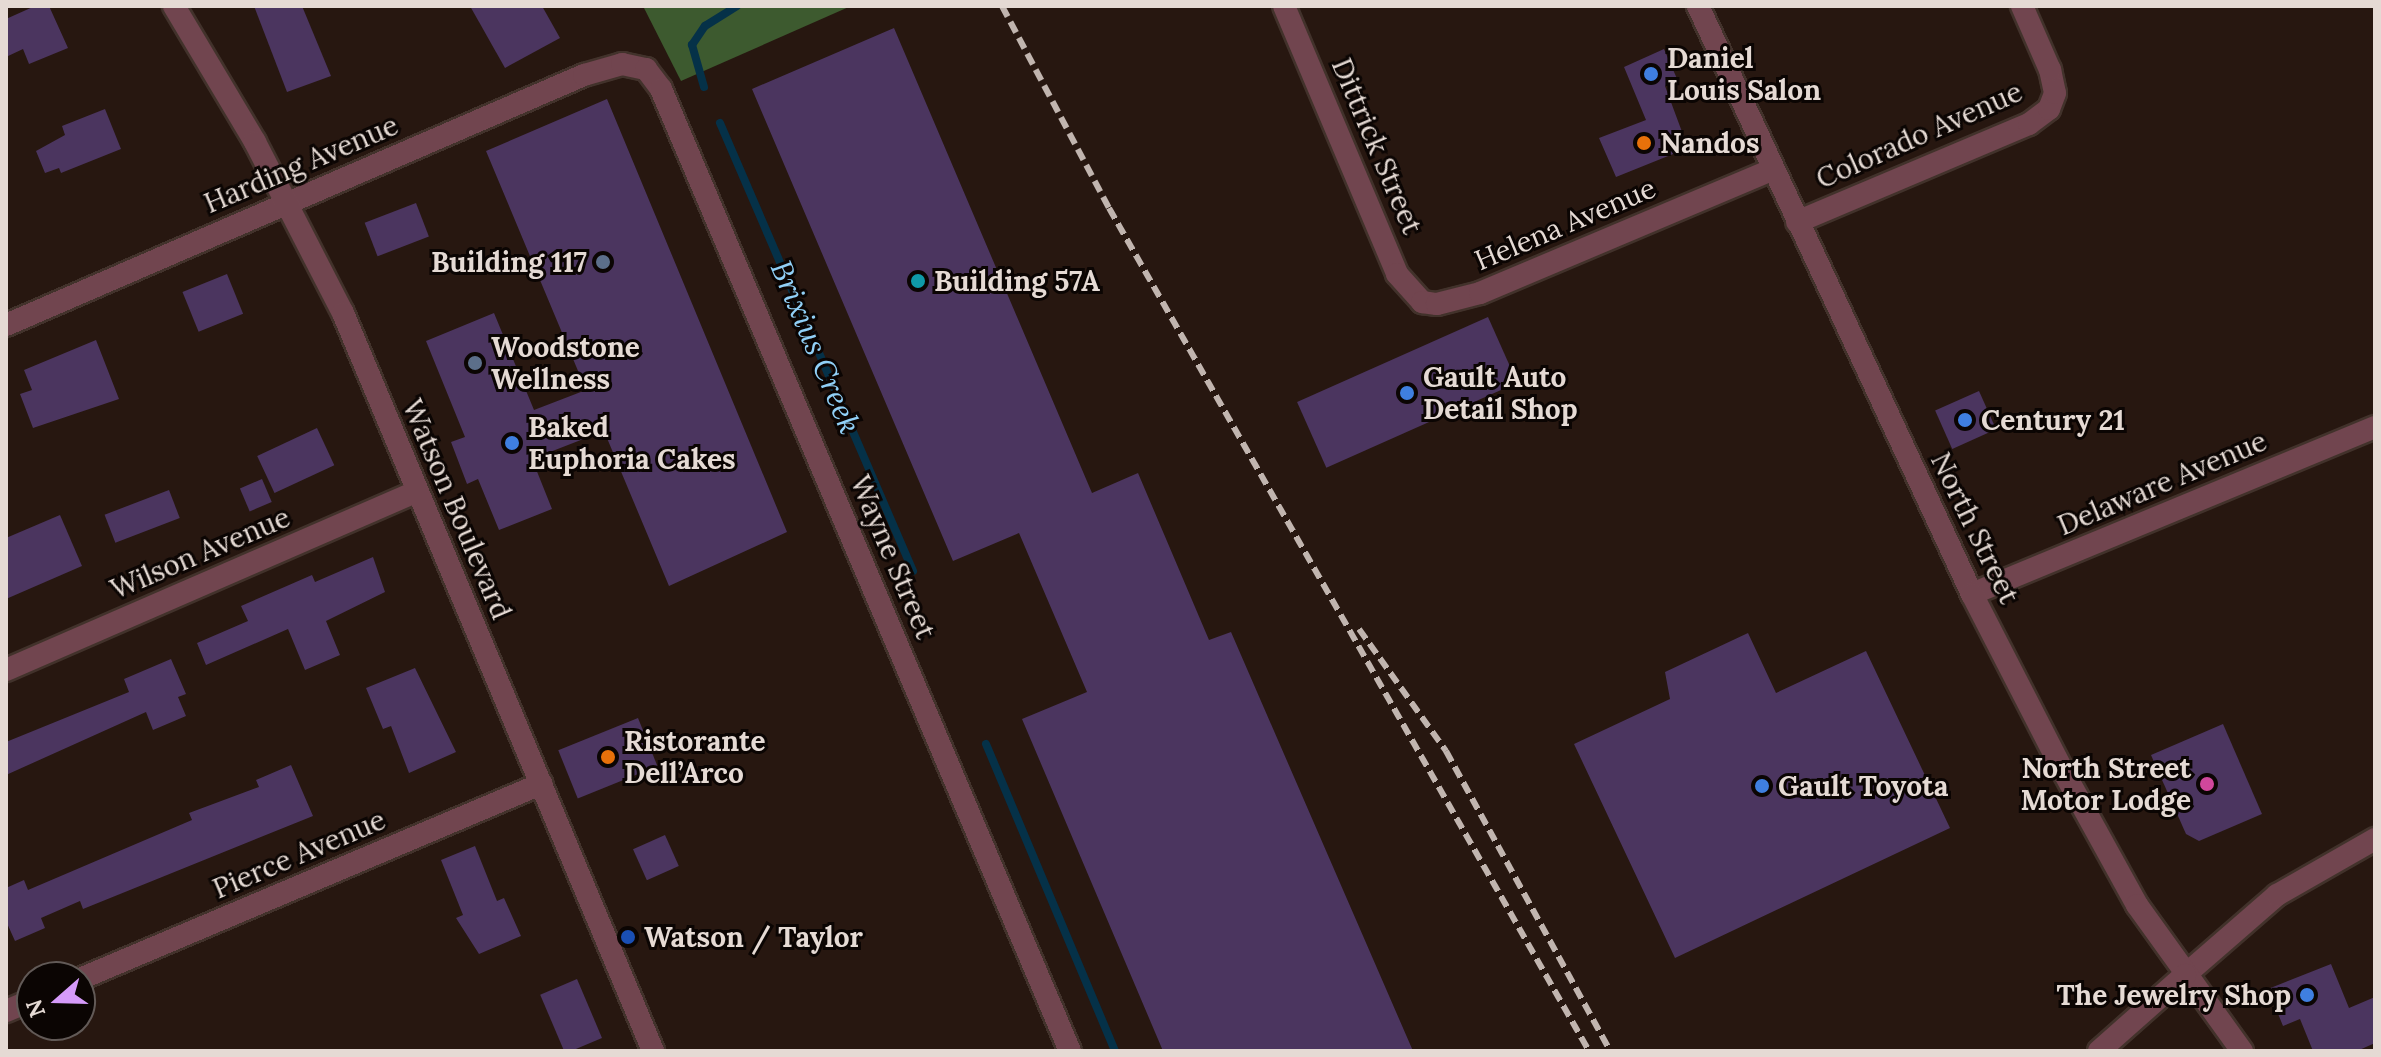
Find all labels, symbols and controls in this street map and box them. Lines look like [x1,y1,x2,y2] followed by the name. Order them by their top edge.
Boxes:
[1667,41,1821,107] place label: Daniel Louis Salon
[1325,53,1429,239] street label: Dittrick Street
[1642,65,1660,83] marker: Daniel Louis Salon
[1811,75,2027,195] street label: Colorado Avenue
[199,108,403,220] street label: Harding Avenue
[1660,126,1760,160] place label: Nandos
[1635,134,1653,152] marker: Nandos
[1470,171,1660,277] street label: Helena Avenue
[431,245,587,279] place label: Building 117
[594,253,612,271] marker: Building 117
[763,255,869,439] water label: Brixius Creek
[934,264,1100,298] place label: Building 57A
[909,272,927,290] marker: Building 57A
[491,330,640,396] place label: Woodstone Wellness
[466,354,484,372] marker: Woodstone Wellness
[1423,360,1577,426] place label: Gault Auto Detail Shop
[1398,384,1416,402] marker: Gault Auto Detail Shop
[395,394,519,624] street label: Watson Boulevard
[1981,403,2125,437] place label: Century 21
[528,410,736,476] place label: Baked Euphoria Cakes
[1956,411,1974,429] marker: Century 21
[2052,424,2272,542] street label: Delaware Avenue
[503,434,521,452] marker: Baked Euphoria Cakes
[1924,447,2026,609] street label: North Street
[843,470,943,644] street label: Wayne Street
[105,500,295,606] street label: Wilson Avenue
[624,724,766,790] place label: Ristorante Dell’Arco
[599,748,617,766] marker: Ristorante Dell’Arco
[2020,751,2191,817] place label: North Street Motor Lodge
[1778,769,1948,803] place label: Gault Toyota
[2198,775,2216,793] marker: North Street Motor Lodge
[1753,777,1771,795] marker: Gault Toyota
[208,803,390,905] street label: Pierce Avenue
[644,920,863,954] place label: Watson / Taylor
[619,928,637,946] marker: Watson / Taylor
[16,961,96,1041] north arrow
[2057,978,2291,1012] place label: The Jewelry Shop
[2298,986,2316,1004] marker: The Jewelry Shop
[19,996,51,1021] text: N

